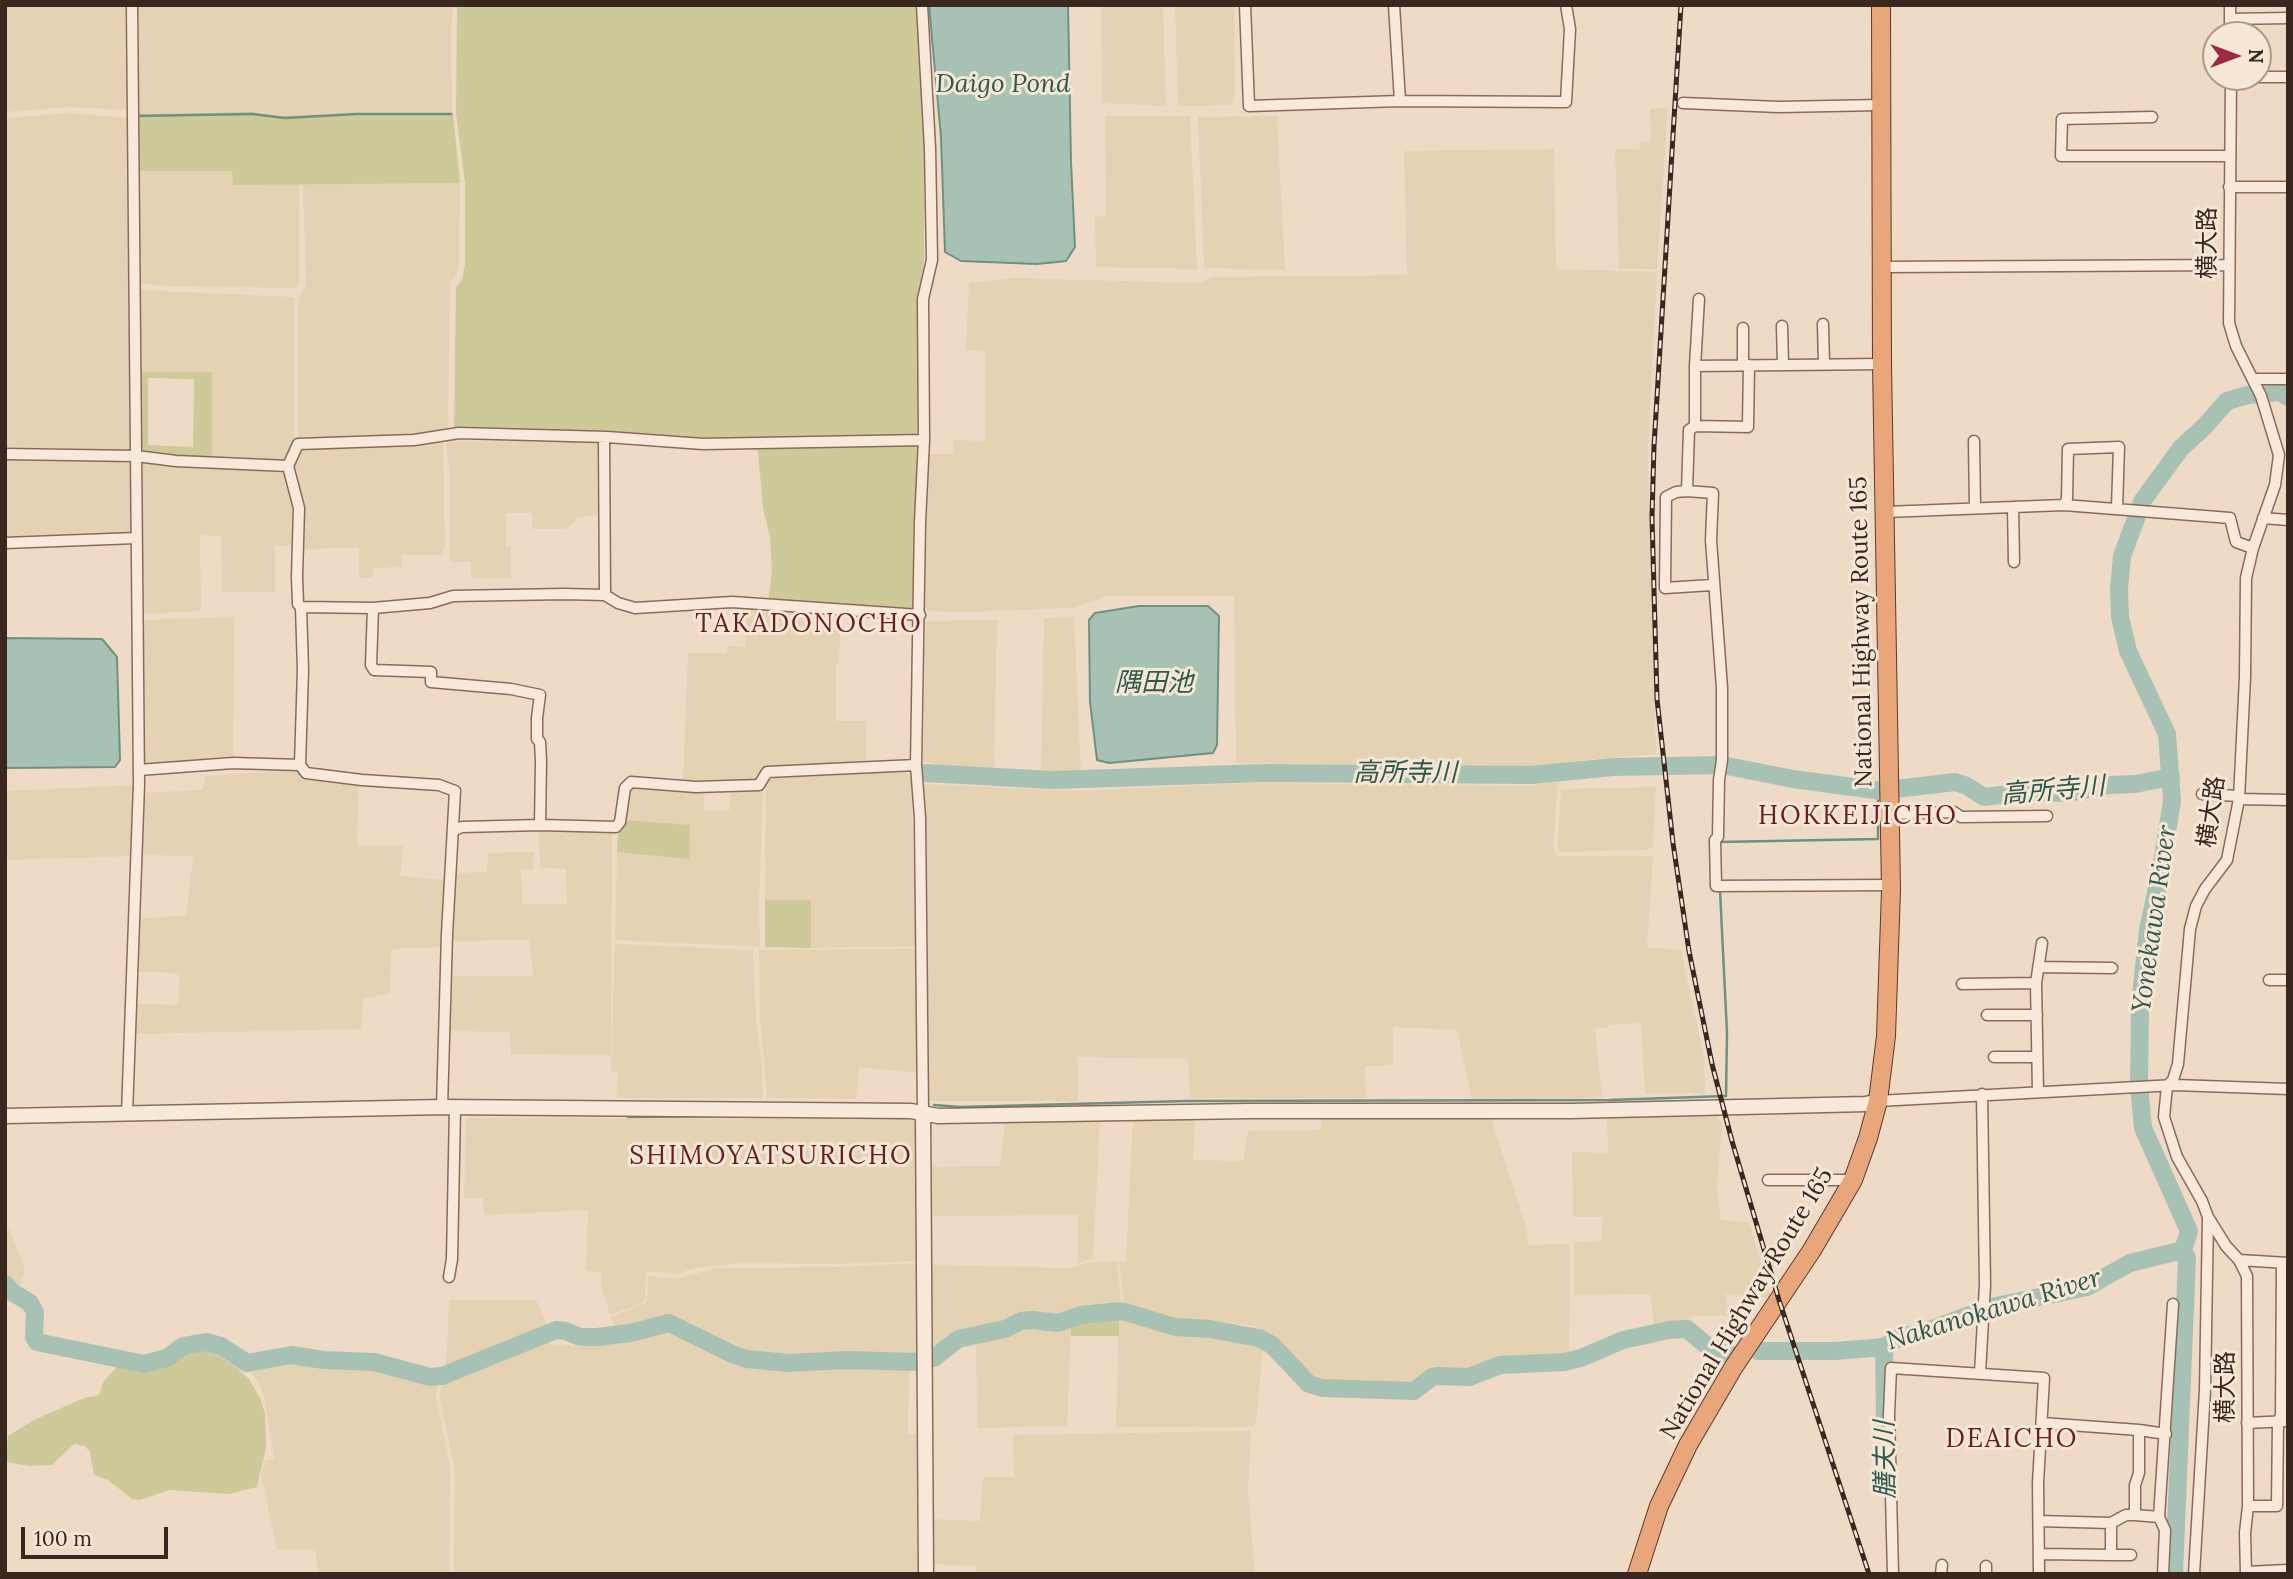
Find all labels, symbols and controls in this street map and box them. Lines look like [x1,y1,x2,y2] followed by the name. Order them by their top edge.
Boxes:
[2202,21,2272,91] north arrow
[2244,49,2268,63] text: N
[936,69,1070,101] water label: Daigo Pond
[2194,207,2222,279] street label: 横大路
[1845,476,1879,788] street label: National Highway Route 165
[697,609,921,641] district label: TAKADONOCHO
[1115,668,1193,700] water label: 隅田池
[1353,758,1457,790] water label: 高所寺川
[2000,771,2106,811] water label: 高所寺川
[2193,774,2231,850] street label: 横大路
[1759,801,1957,833] district label: HOKKEIJICHO
[2126,823,2184,1015] water label: Yonekawa River
[631,1141,911,1173] district label: SHIMOYATSURICHO
[1654,1163,1840,1445] street label: National Highway Route 165
[1883,1262,2105,1358] water label: Nakanokawa River
[2212,1351,2240,1423] street label: 横大路
[1870,1421,1902,1499] water label: 膳夫川
[1946,1424,2078,1456] district label: DEAICHO
[24,1512,172,1556] scale bar
[34,1525,92,1552] text: 100 m

